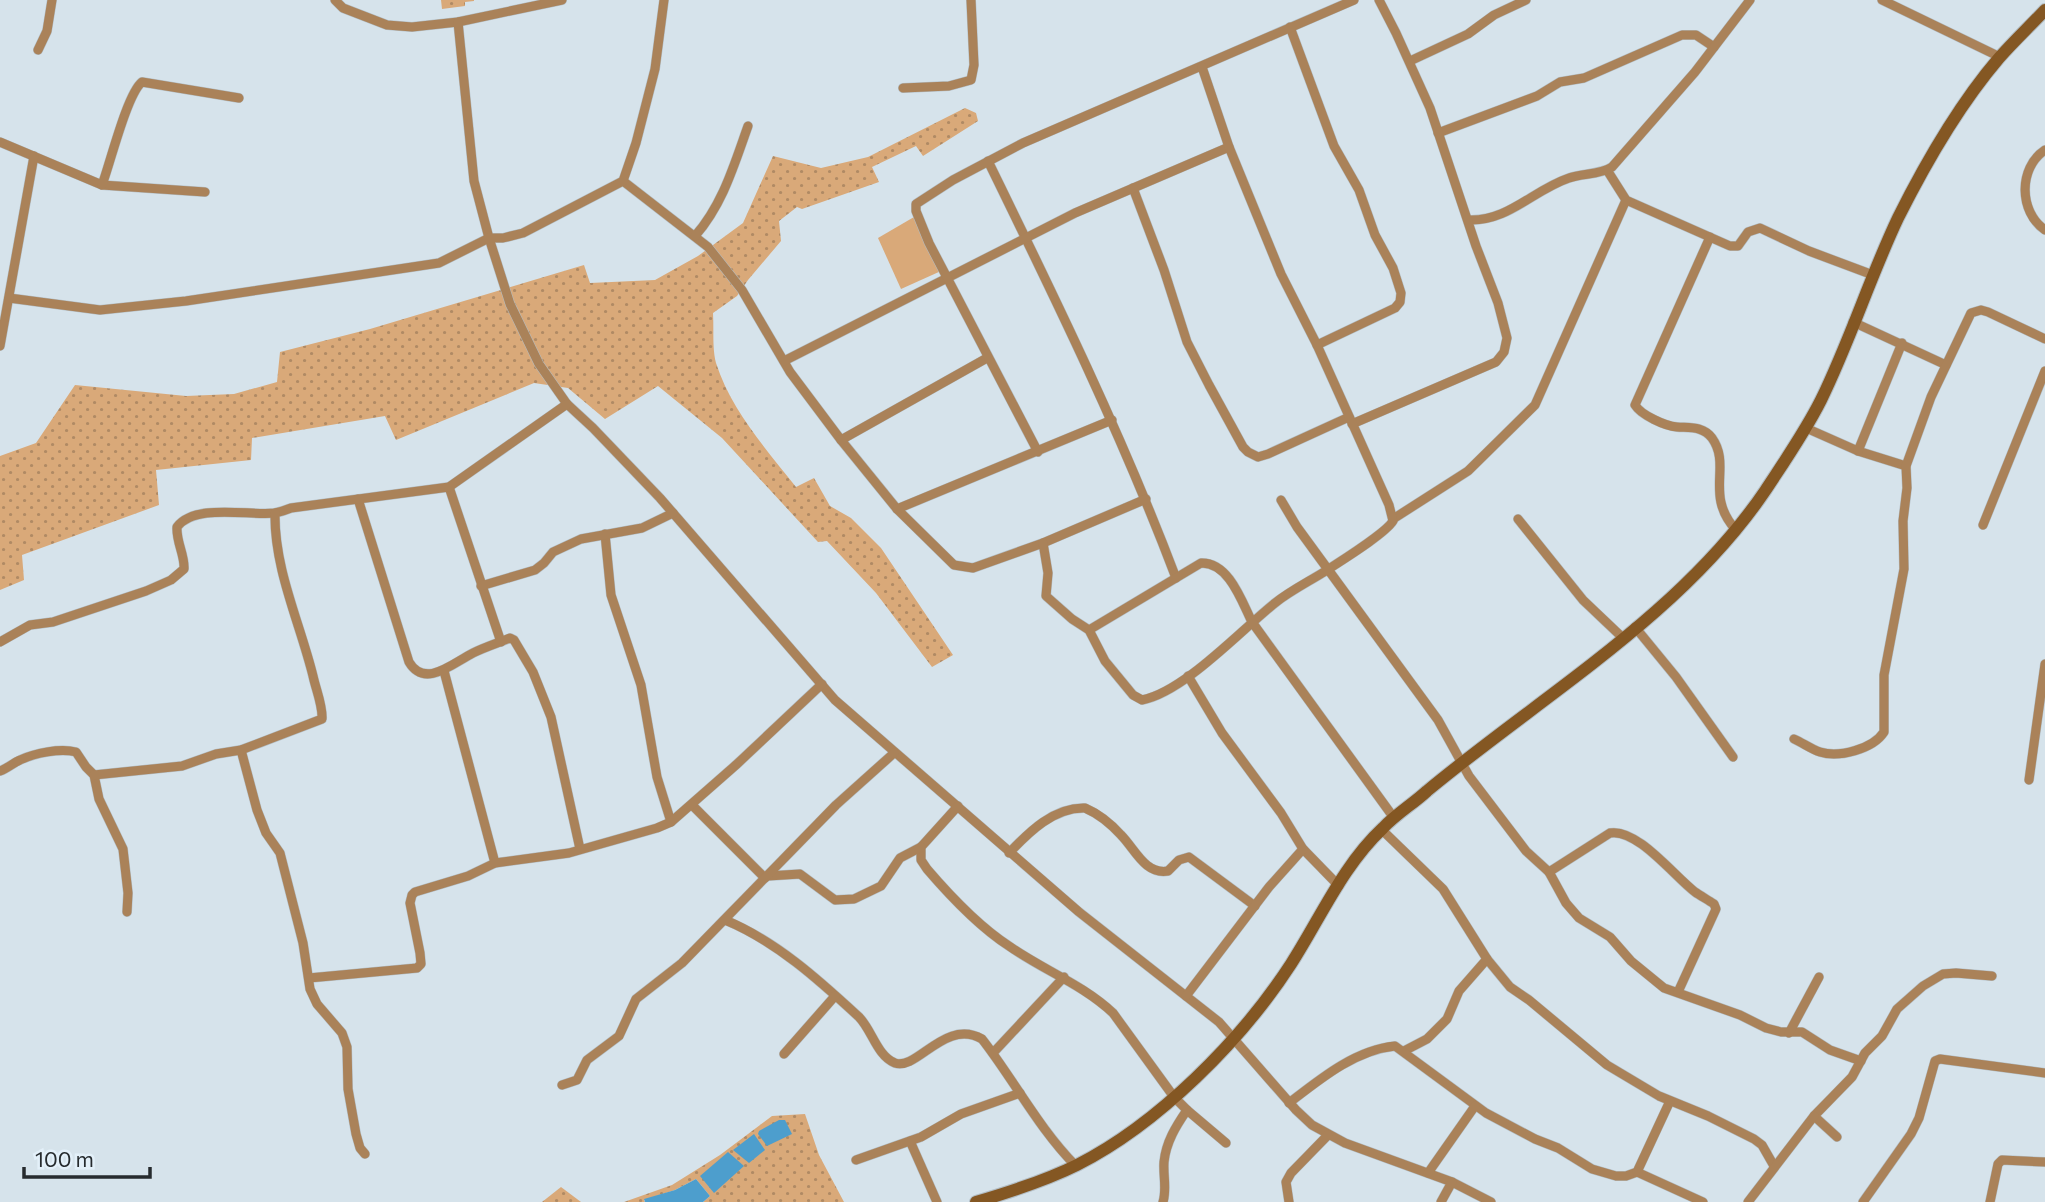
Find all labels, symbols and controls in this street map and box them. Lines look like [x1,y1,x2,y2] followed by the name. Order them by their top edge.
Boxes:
[24,1136,150,1180] scale bar
[35,1146,94,1171] text: 100 m

